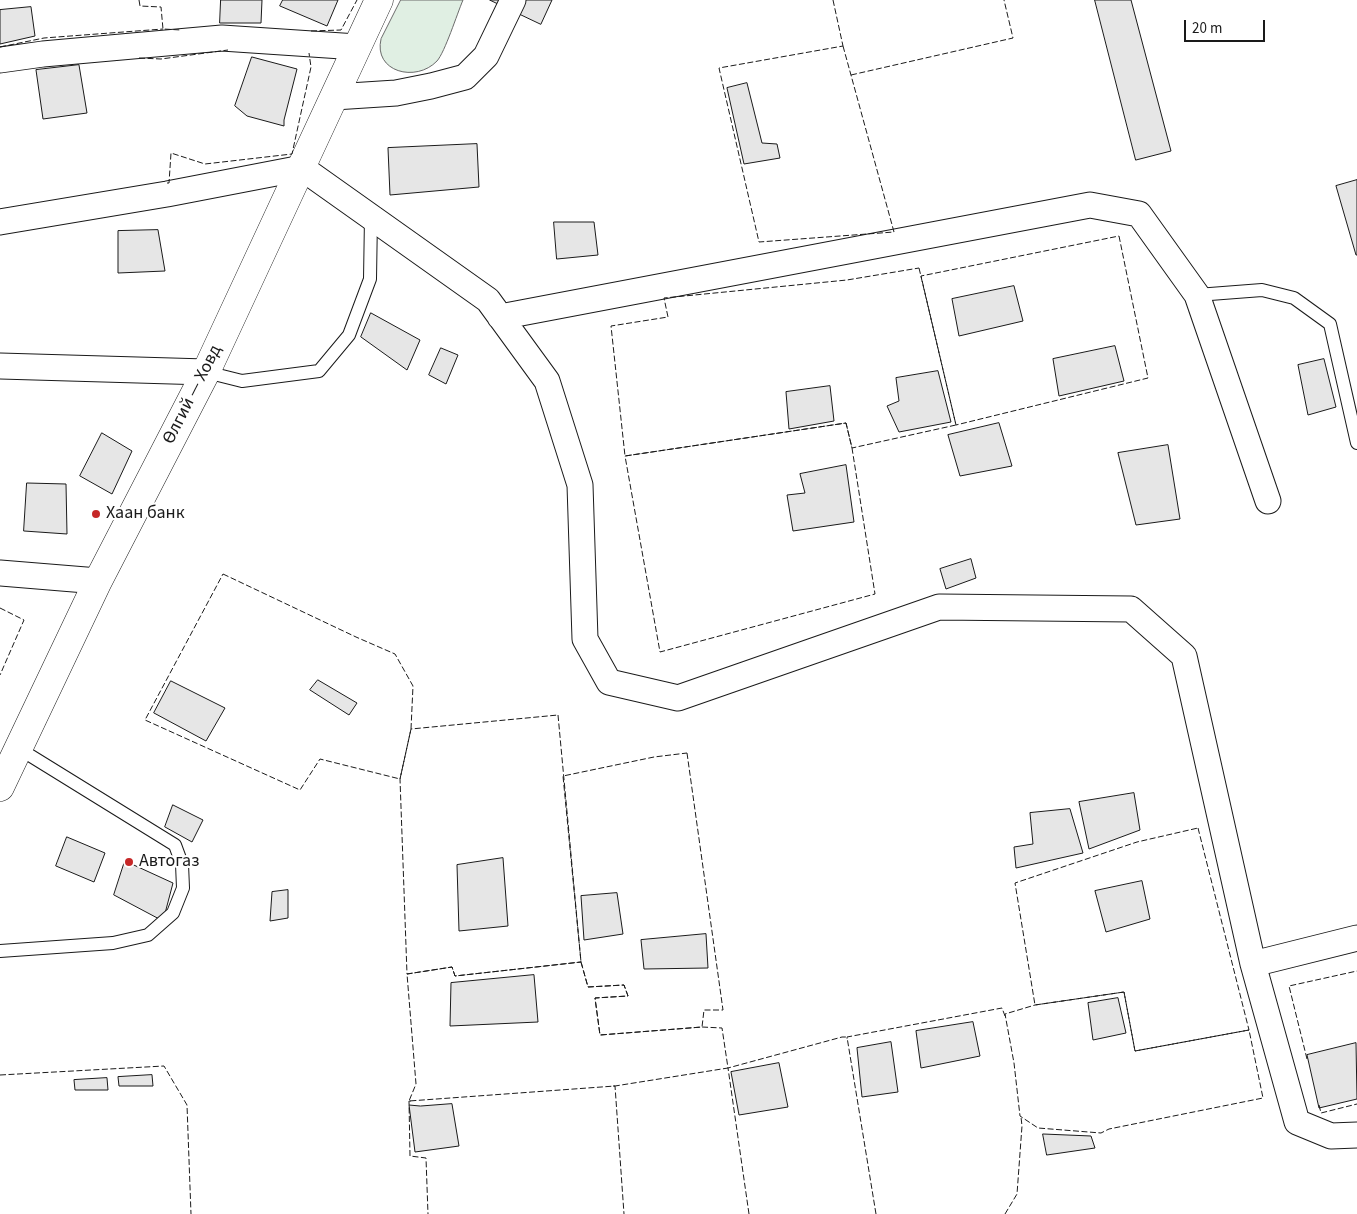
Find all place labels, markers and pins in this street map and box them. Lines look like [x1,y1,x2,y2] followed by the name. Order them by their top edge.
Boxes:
[106,503,185,525] place label: Хаан банк
[90,508,102,520] marker: Хаан банк
[139,851,199,873] place label: Автогаз
[123,856,135,868] marker: Автогаз

